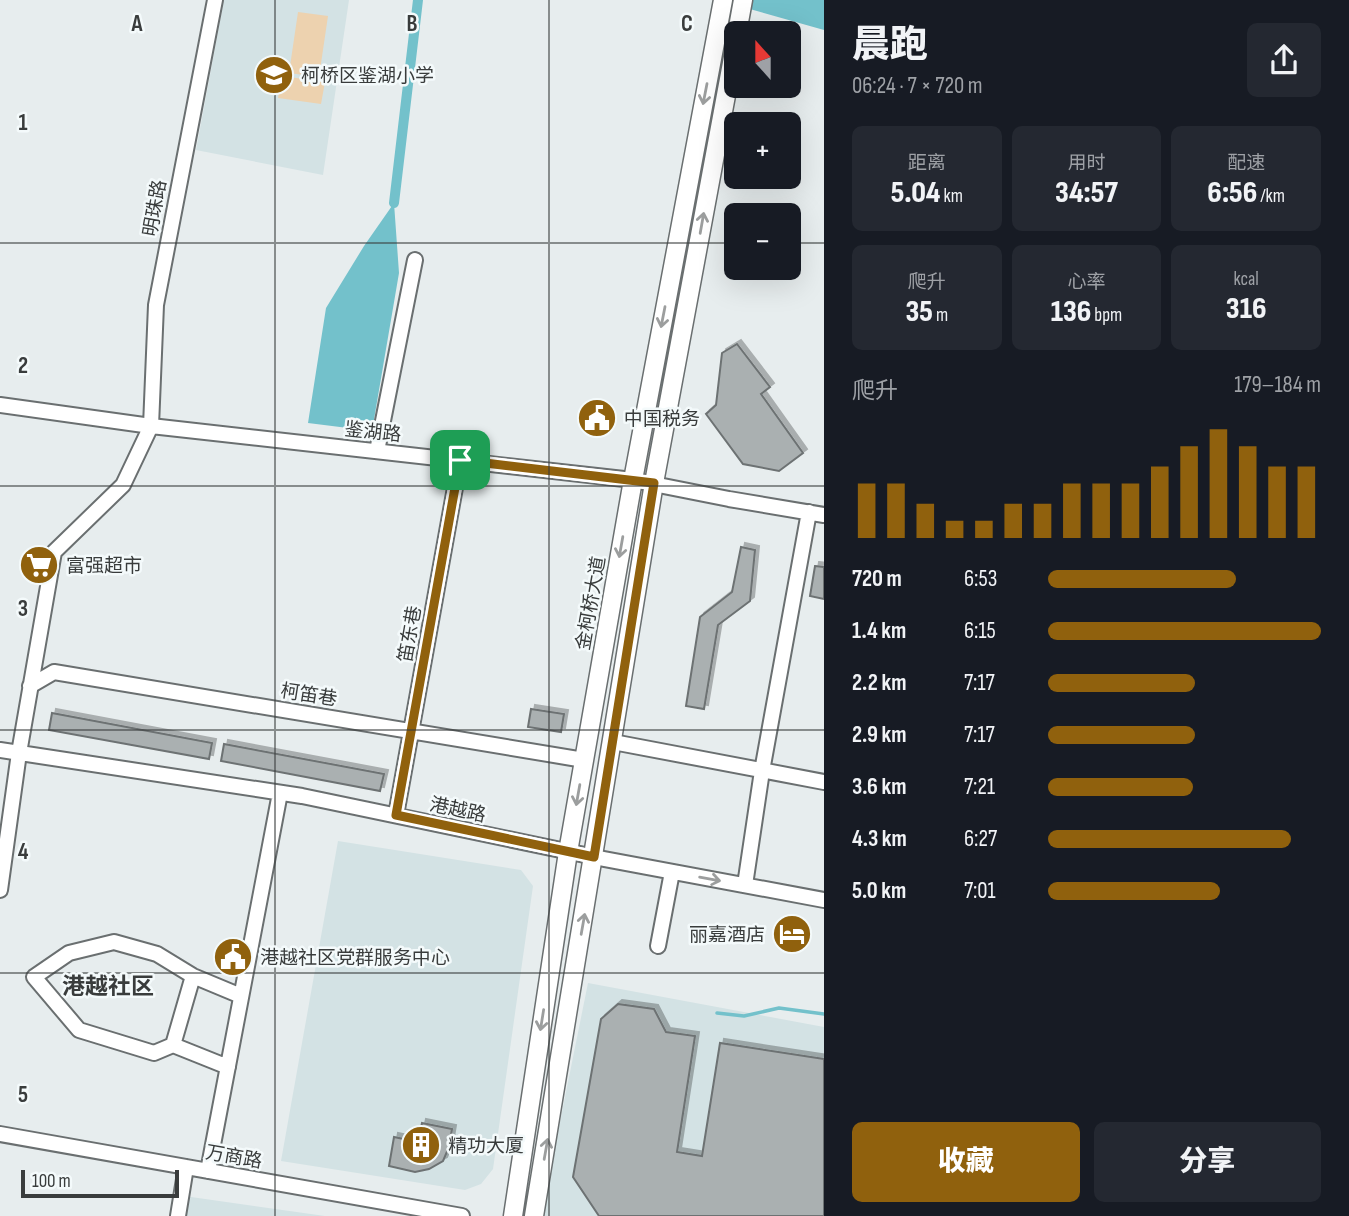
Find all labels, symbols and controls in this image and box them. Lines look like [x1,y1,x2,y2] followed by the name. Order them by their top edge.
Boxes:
[131,10,144,38] text: A
[407,10,418,38] text: B
[681,10,693,38] text: C
[724,21,802,98] north arrow
[724,21,801,280] map controls
[852,23,928,68] text: 晨跑
[1247,23,1321,97] button: share
[253,54,295,96] school or university icon: 柯桥区鉴湖小学
[301,65,434,88] place label: 柯桥区鉴湖小学
[852,72,983,100] text: 06:24 · 7 × 720 m
[698,82,711,105] one-way arrow
[18,109,28,137] text: 1
[724,112,801,189] button: +
[908,152,946,175] text: 距离
[1067,152,1106,175] text: 用时
[1227,152,1265,175] text: 配速
[891,175,940,211] text: 5.04
[1055,175,1118,211] text: 34:57
[1207,175,1257,211] text: 6:56
[139,178,172,238] street label: 明珠路
[940,185,963,208] text: km
[1257,185,1285,208] text: /km
[724,203,801,280] button: −
[696,212,709,235] one-way arrow
[1234,268,1259,291] text: kcal
[908,271,946,294] text: 爬升
[1067,271,1106,294] text: 心率
[1226,291,1267,327] text: 316
[905,294,933,330] text: 35
[1051,294,1091,330] text: 136
[933,304,948,327] text: m
[1091,304,1122,327] text: bpm
[656,305,669,328] one-way arrow
[18,352,28,380] text: 2
[1234,371,1321,399] text: 179–184 m
[852,377,898,405] text: 爬升
[576,397,618,439] public building icon: 中国税务
[624,408,700,431] place label: 中国税务
[343,418,402,447] street label: 鉴湖路
[430,430,490,490] pin
[441,441,479,479] icon: arrive
[614,535,627,558] one-way arrow
[18,544,60,586] supermarket icon: 富强超市
[572,554,611,652] street label: 金柯桥大道
[66,555,142,578] place label: 富强超市
[852,565,902,593] text: 720 m
[964,565,997,593] text: 6:53
[18,595,28,623] text: 3
[394,604,427,664] street label: 笛东巷
[852,617,906,645] text: 1.4 km
[964,617,996,645] text: 6:15
[852,669,906,697] text: 2.2 km
[964,669,995,697] text: 7:17
[279,680,339,711] street label: 柯笛巷
[852,721,906,749] text: 2.9 km
[964,721,995,749] text: 7:17
[852,773,906,801] text: 3.6 km
[964,773,995,801] text: 7:21
[571,783,584,806] one-way arrow
[427,793,488,828] street label: 港越路
[852,825,907,853] text: 4.3 km
[964,825,997,853] text: 6:27
[18,838,29,866] text: 4
[698,873,721,886] one-way arrow
[852,877,906,905] text: 5.0 km
[964,877,996,905] text: 7:01
[577,913,590,936] one-way arrow
[771,913,813,955] hotel icon: 丽嘉酒店
[689,924,765,947] place label: 丽嘉酒店
[212,936,254,978] public building icon: 港越社区党群服务中心
[260,947,450,970] place label: 港越社区党群服务中心
[62,973,154,1001] district label: 港越社区
[536,1008,549,1031] one-way arrow
[18,1081,28,1109] text: 5
[852,1122,1080,1202] button: 收藏
[1094,1122,1321,1202] button: 分享
[400,1124,442,1166] building icon: 精功大厦
[448,1135,524,1158] place label: 精功大厦
[540,1138,553,1161] one-way arrow
[204,1141,264,1174] street label: 万商路
[21,1167,178,1199] scale bar
[32,1170,71,1193] text: 100 m

